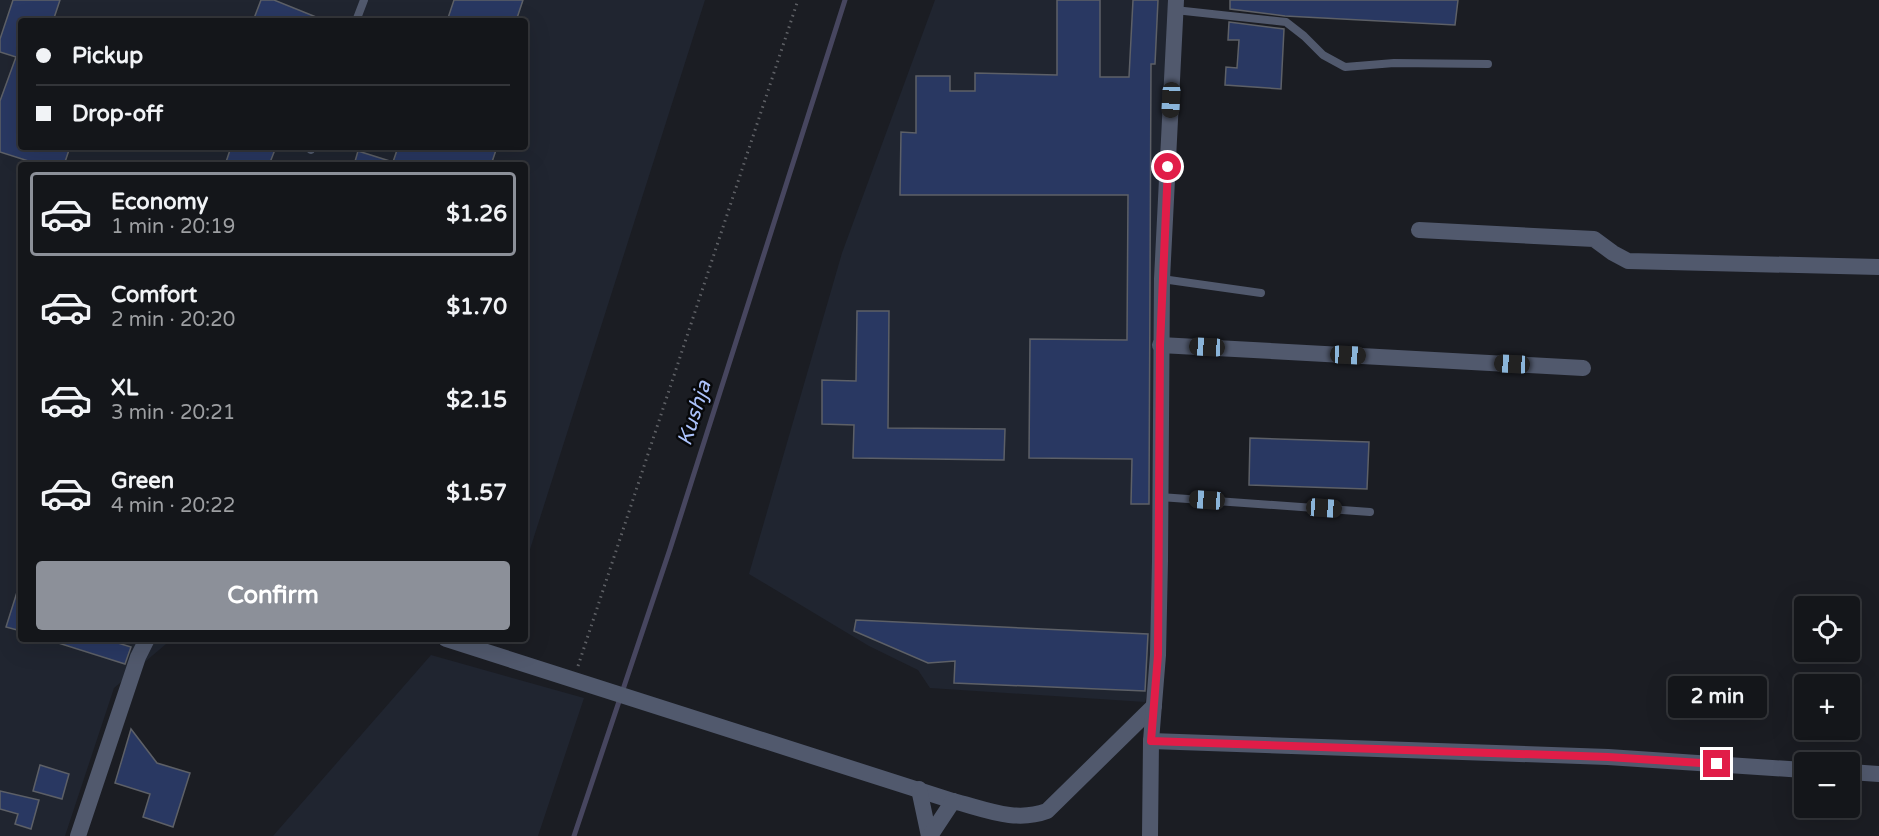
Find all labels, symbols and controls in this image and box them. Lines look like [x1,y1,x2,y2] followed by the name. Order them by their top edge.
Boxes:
[72,43,143,69] text: Pickup
[1161,82,1181,118] car
[72,101,163,127] text: Drop-off
[1154,153,1181,180] route start
[39,187,93,241] icon: car
[111,189,208,215] text: Economy
[446,201,507,227] text: $1.26
[111,215,235,239] text: 1 min · 20:19
[39,280,93,334] icon: car
[111,282,197,308] text: Comfort
[446,294,507,320] text: $1.70
[111,308,235,332] text: 2 min · 20:20
[1189,337,1225,357] car
[1330,345,1366,365] car
[1494,354,1530,374] car
[39,373,93,427] icon: car
[111,375,138,401] text: XL
[672,376,717,449] water label: Kushja
[446,387,507,413] text: $2.15
[111,401,235,425] text: 3 min · 20:21
[39,466,93,520] icon: car
[111,468,174,494] text: Green
[446,480,507,506] text: $1.57
[1188,490,1226,510] car
[111,494,235,518] text: 4 min · 20:22
[1305,498,1343,518] car
[36,561,510,630] button: Confirm
[1794,596,1860,818] map controls
[1794,596,1860,662] button: locate
[1794,674,1860,740] button: +
[1668,677,1766,719] callout: 2 min
[1691,685,1744,709] text: 2 min
[1703,750,1730,777] route end
[1794,752,1860,818] button: −

